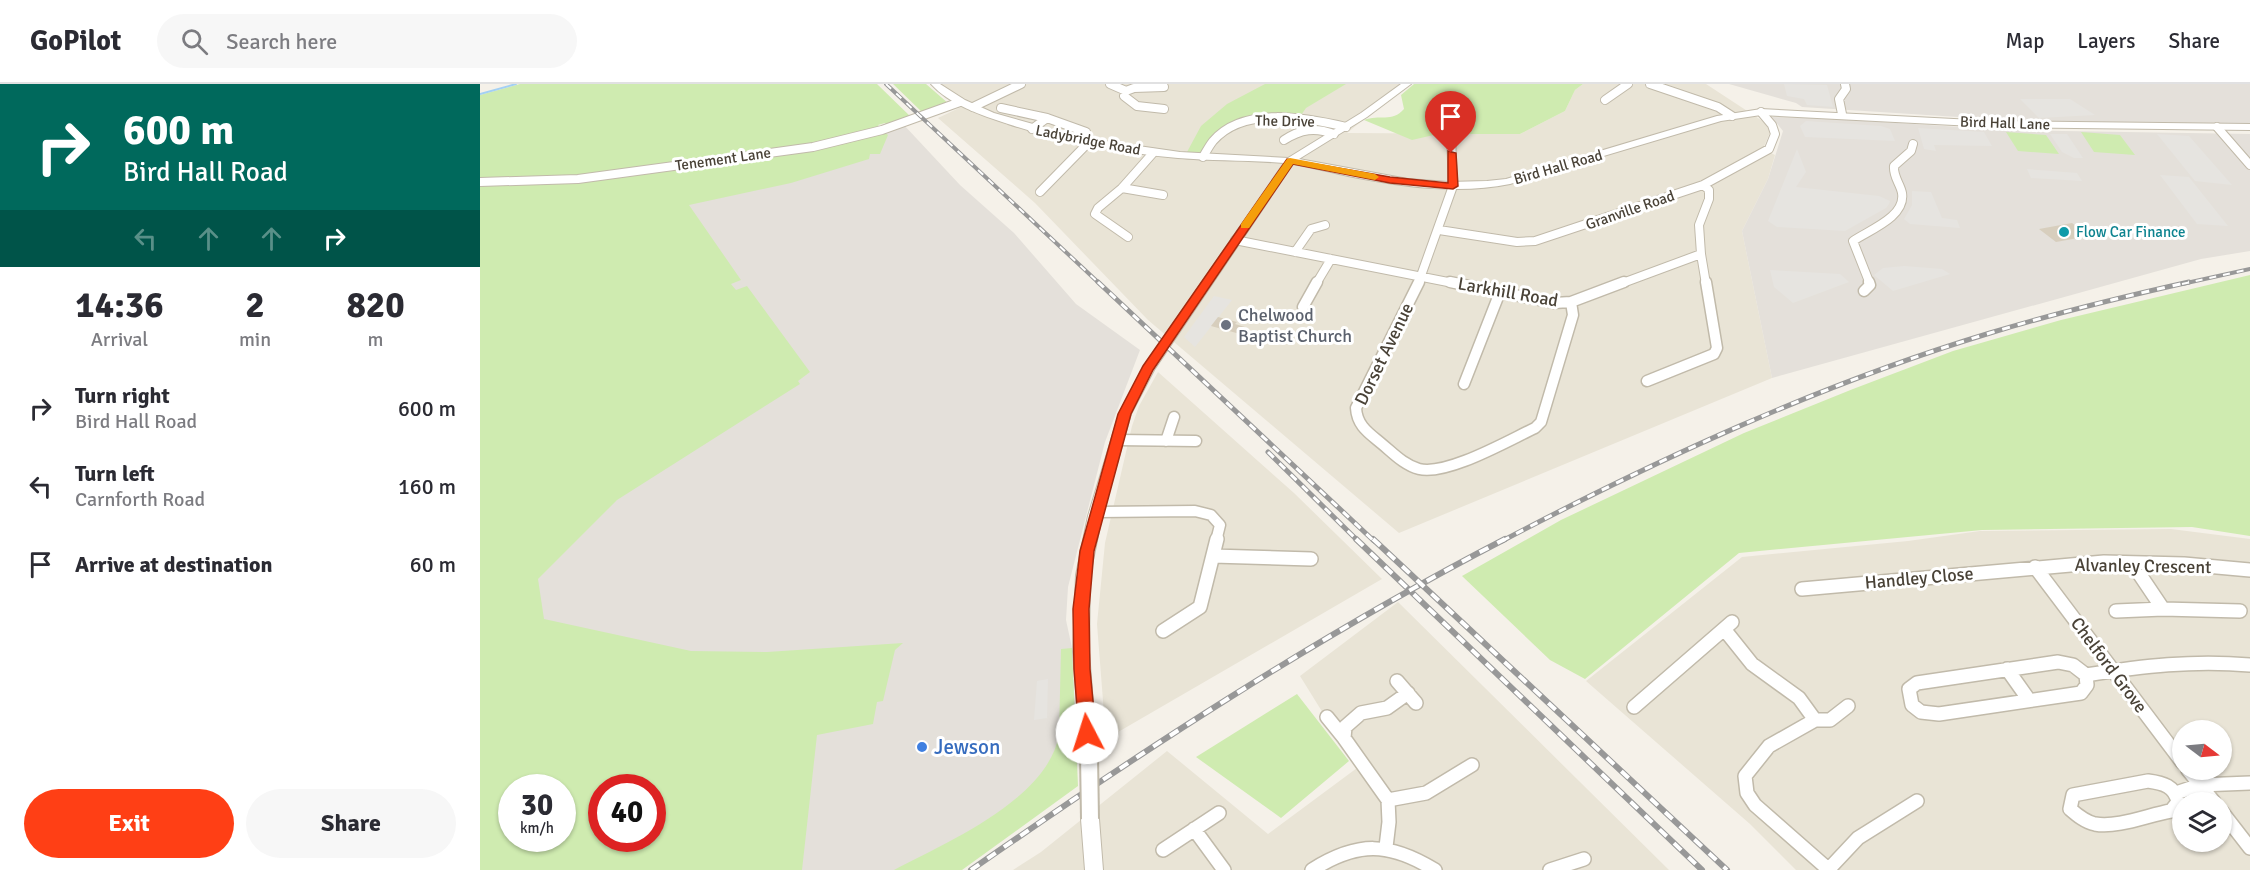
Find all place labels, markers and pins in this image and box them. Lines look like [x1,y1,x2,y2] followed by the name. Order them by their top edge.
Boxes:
[1425,91,1476,153] pin
[2076,223,2186,241] place label: Flow Car Finance
[2057,225,2071,239] marker: Flow Car Finance
[1238,304,1352,347] place label: Chelwood Baptist Church
[1219,318,1233,332] marker: Chelwood Baptist Church
[934,734,1000,760] place label: Jewson
[915,740,929,754] marker: Jewson

